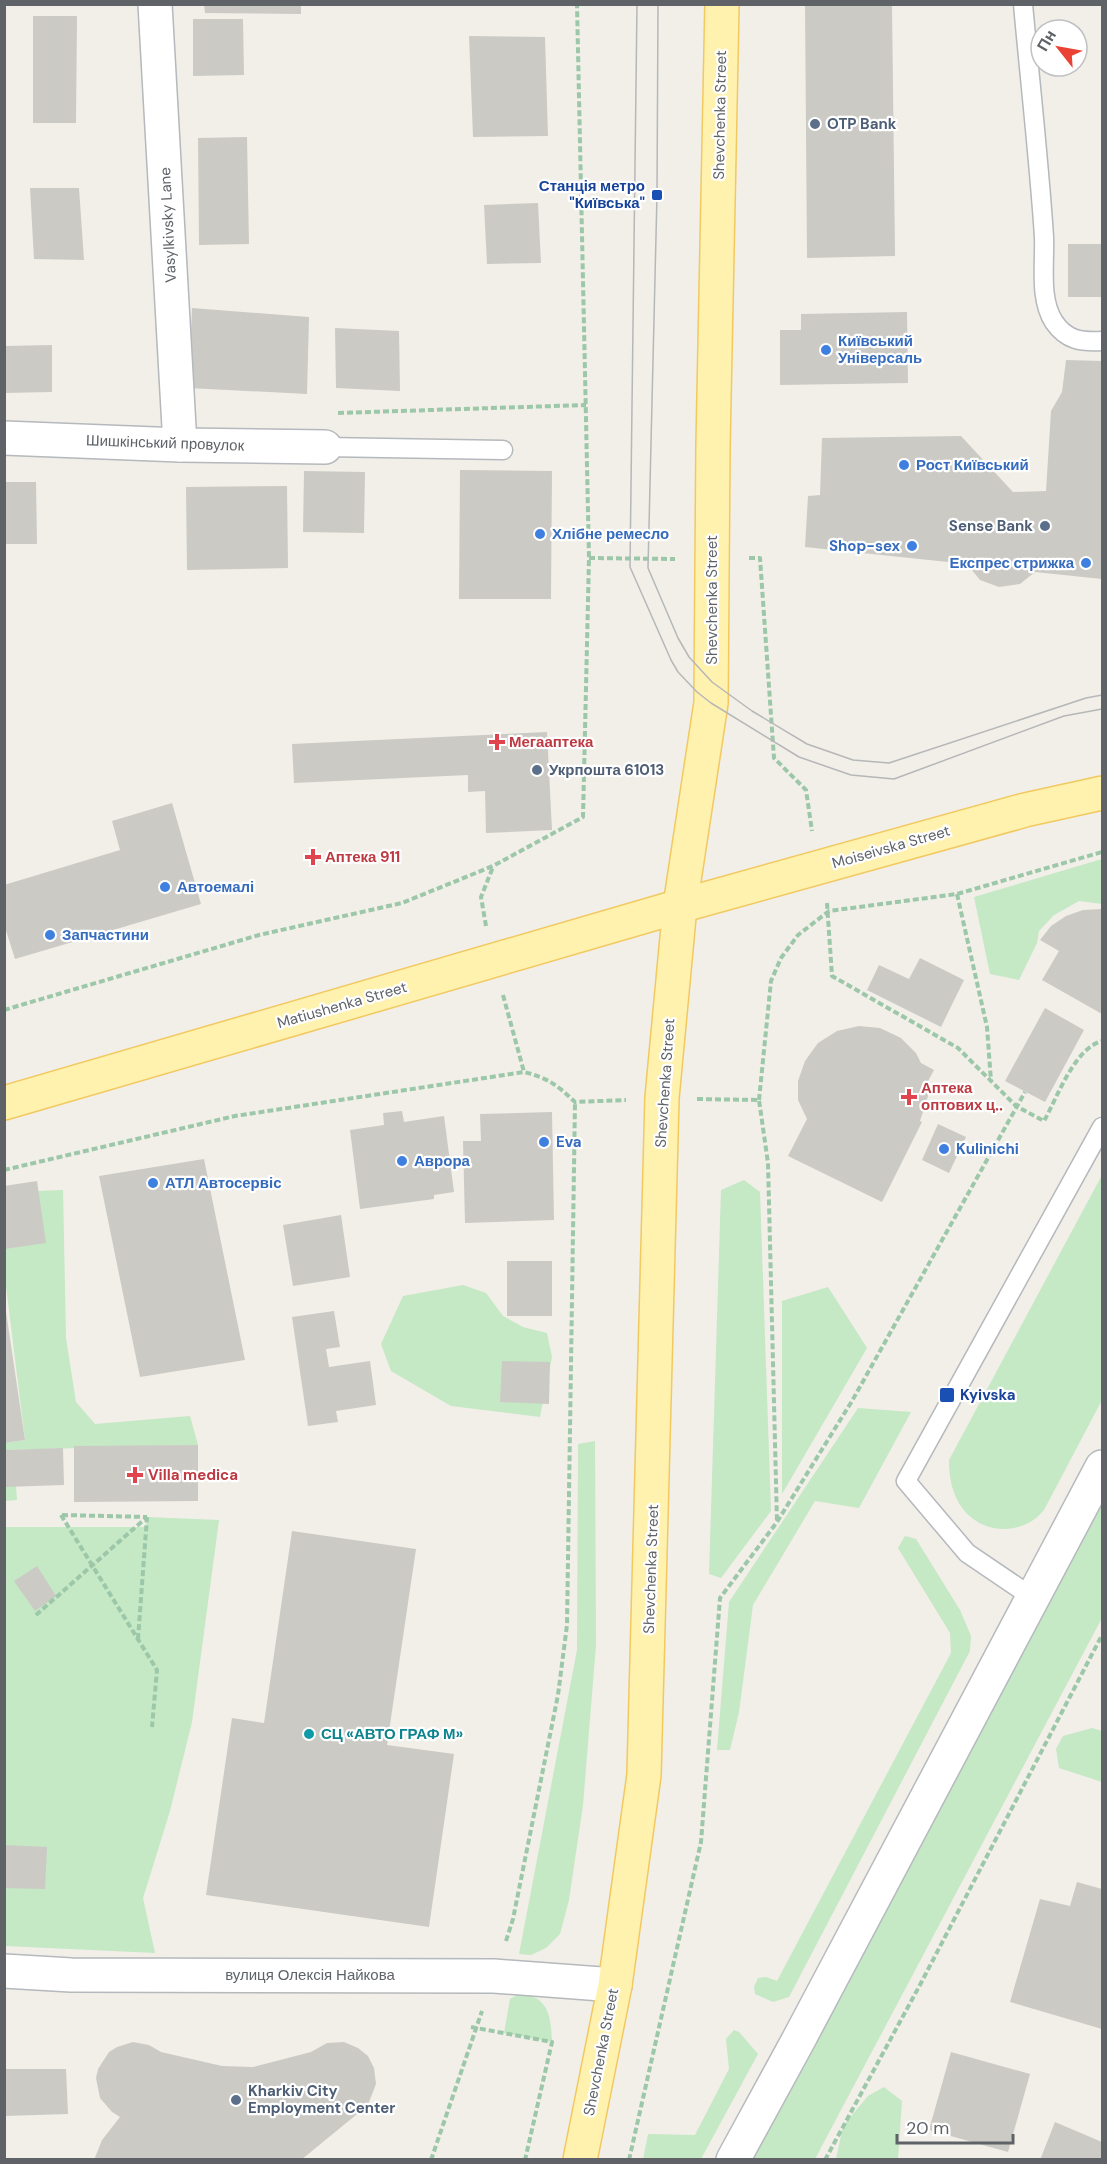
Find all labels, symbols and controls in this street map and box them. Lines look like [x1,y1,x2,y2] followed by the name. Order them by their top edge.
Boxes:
[1029,18,1089,78] north arrow
[1032,26,1061,55] text: Пн
[709,50,731,180] street label: Shevchenka Street
[827,114,897,134] place label: OTP Bank
[808,117,822,131] marker: OTP Bank
[155,167,181,283] street label: Vasylkivsky Lane
[539,176,645,213] place label: Станція метро "Київська"
[650,188,664,202] marker: Станція метро "Київська"
[838,331,922,368] place label: Київський Універсаль
[819,343,833,357] marker: Київський Універсаль
[85,430,245,456] street label: Шишкінський провулок
[916,455,1029,475] place label: Рост Київський
[897,458,911,472] marker: Рост Київський
[949,516,1033,536] place label: Sense Bank
[1038,519,1052,533] marker: Sense Bank
[552,524,669,544] place label: Хлібне ремесло
[533,527,547,541] marker: Хлібне ремесло
[702,535,722,665] street label: Shevchenka Street
[829,536,900,556] place label: Shop-sex
[905,539,919,553] marker: Shop-sex
[950,553,1075,573] place label: Експрес стрижка
[1079,556,1093,570] marker: Експрес стрижка
[509,732,594,752] place label: Мегааптека
[490,735,504,749] marker: Мегааптека
[549,760,664,780] place label: Укрпошта 61013
[530,763,544,777] marker: Укрпошта 61013
[830,821,952,873] street label: Moiseivska Street
[325,847,400,867] place label: Аптека 911
[306,850,320,864] marker: Аптека 911
[177,877,254,897] place label: Автоемалі
[158,880,172,894] marker: Автоемалі
[62,925,149,945] place label: Запчастини
[43,928,57,942] marker: Запчастини
[275,977,409,1033] street label: Matiushenka Street
[651,1018,680,1148] street label: Shevchenka Street
[921,1078,1003,1115] place label: Аптека оптових ц‥
[902,1090,916,1104] marker: Аптека оптових ц‥
[556,1132,582,1152] place label: Eva
[537,1135,551,1149] marker: Eva
[956,1139,1019,1159] place label: Kulinichi
[937,1142,951,1156] marker: Kulinichi
[414,1151,471,1171] place label: Аврора
[395,1154,409,1168] marker: Аврора
[165,1173,281,1193] place label: АТЛ Автосервіс
[146,1176,160,1190] marker: АТЛ Автосервіс
[960,1385,1016,1405] place label: Kyivska
[938,1386,956,1404] marker: Kyivska
[148,1465,238,1485] place label: Villa medica
[126,1466,144,1484] marker: Villa medica
[639,1504,663,1634] street label: Shevchenka Street
[321,1724,464,1744] place label: СЦ «АВТО ГРАФ М»
[302,1727,316,1741] marker: СЦ «АВТО ГРАФ М»
[225,1965,395,1985] street label: вулиця Олексія Найкова
[579,1986,623,2118] street label: Shevchenka Street
[248,2081,395,2118] place label: Kharkiv City Employment Center
[229,2093,243,2107] marker: Kharkiv City Employment Center
[897,2107,1012,2145] scale bar
[906,2116,949,2140] text: 20 m

